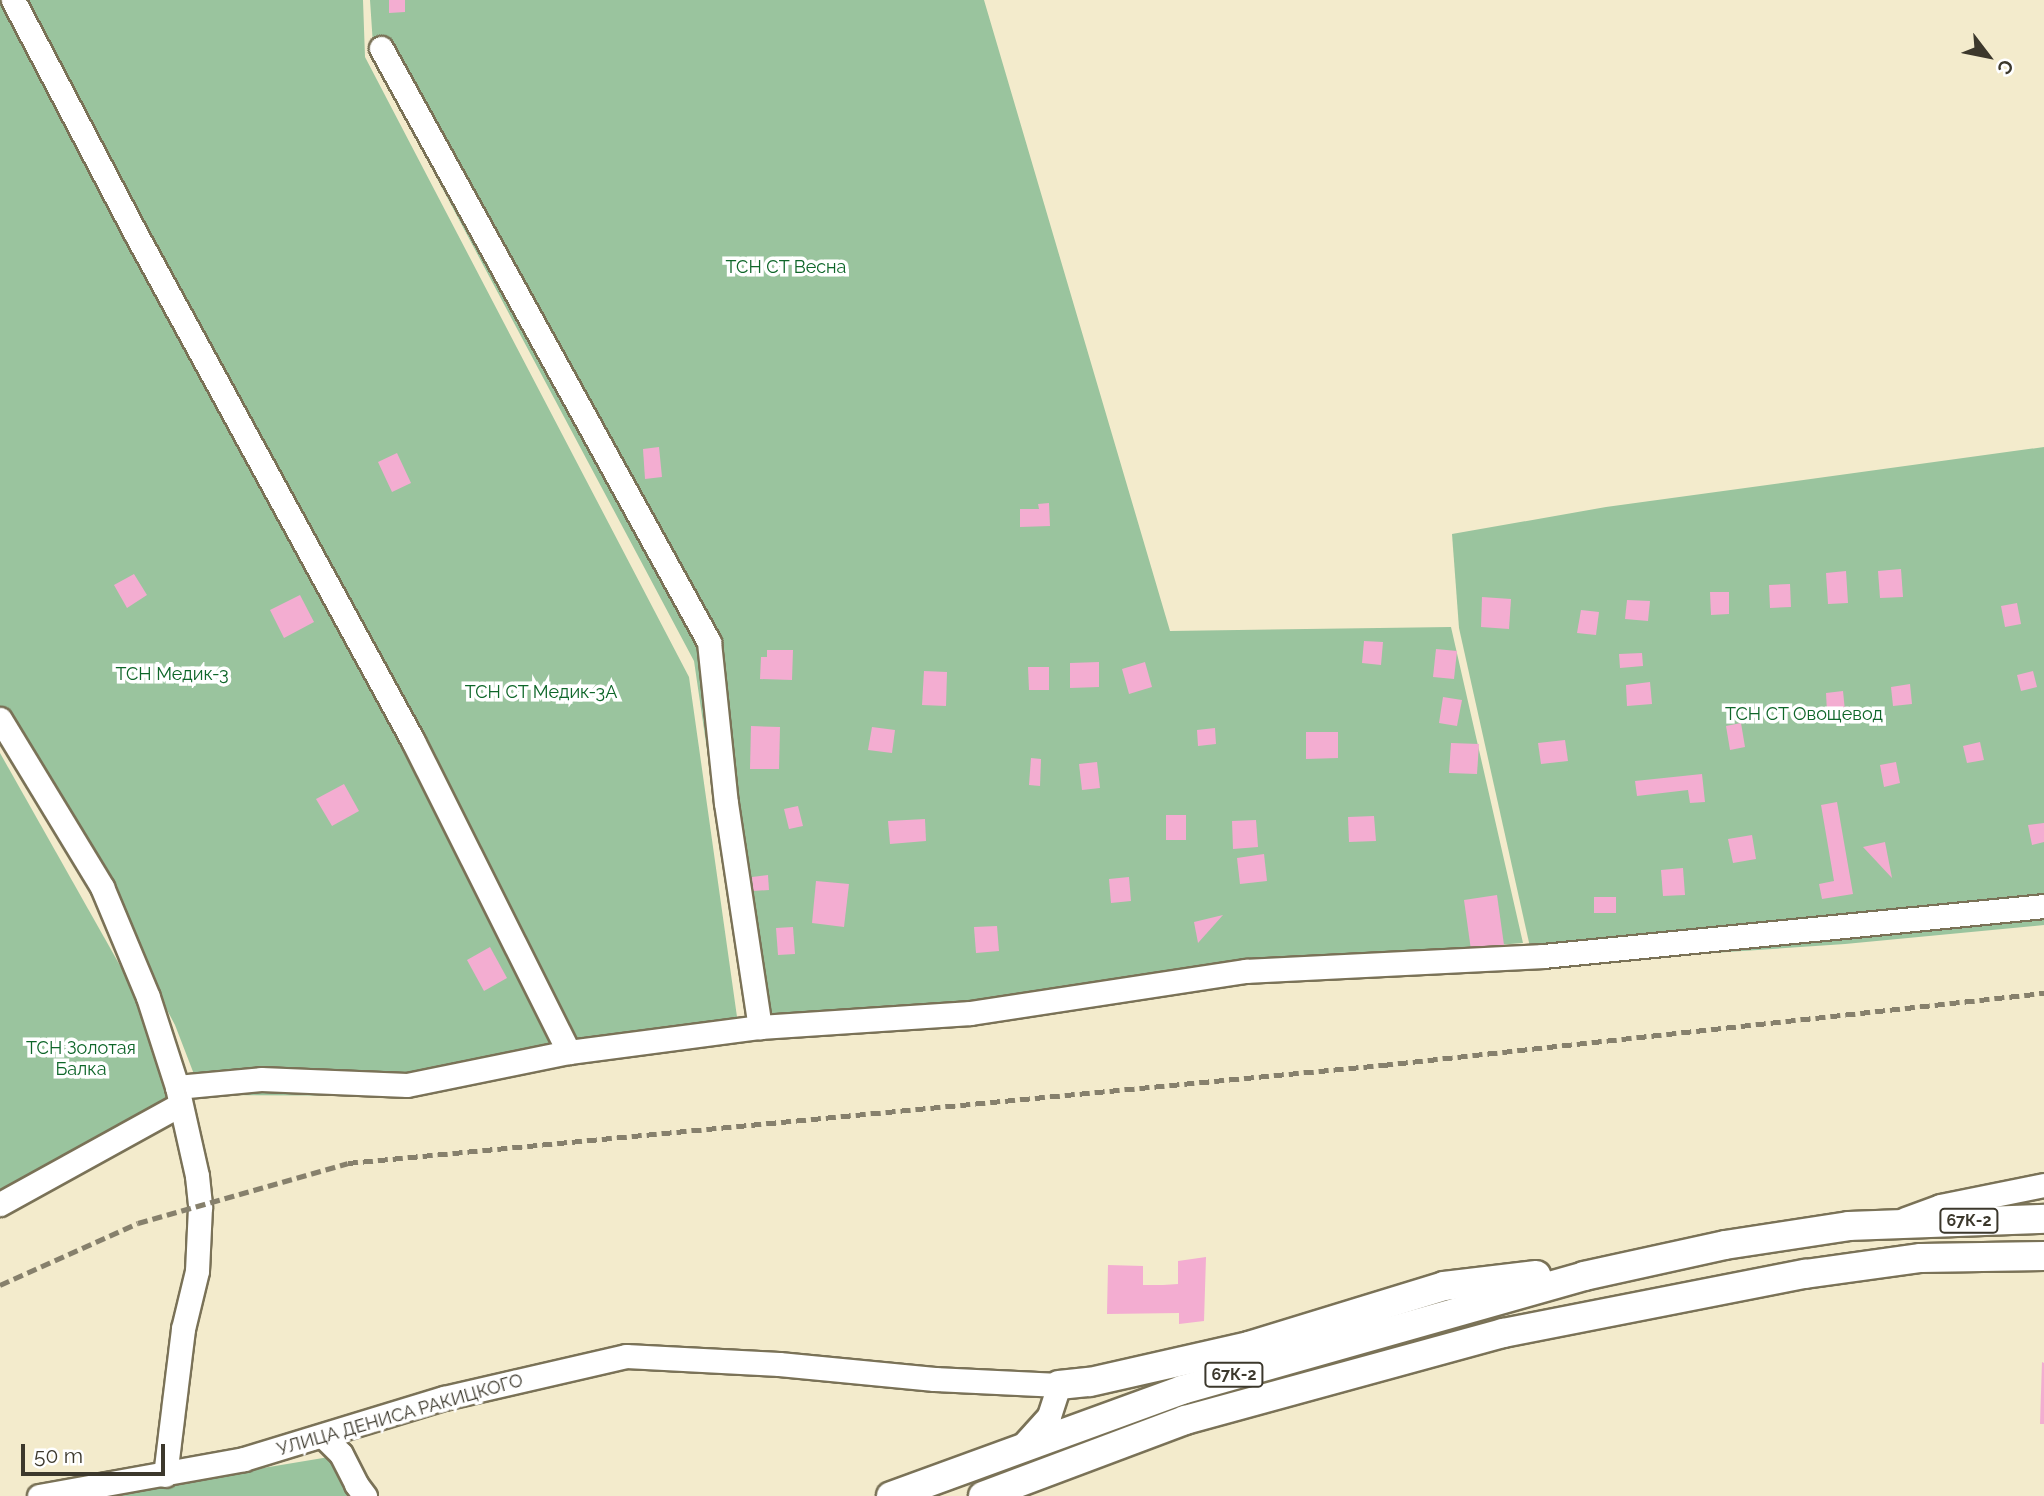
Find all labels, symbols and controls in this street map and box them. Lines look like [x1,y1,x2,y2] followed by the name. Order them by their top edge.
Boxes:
[1953,21,2023,91] north arrow
[1993,56,2019,78] text: С
[725,256,847,278] park label: ТСН СТ Весна
[115,663,229,685] park label: ТСН Медик-3
[464,681,618,703] park label: ТСН СТ Медик-3А
[1725,703,1883,725] park label: ТСН СТ Овощевод
[26,1038,136,1080] park label: ТСН Золотая Балка
[1939,1208,1999,1233] road number: 67К-2
[1204,1362,1264,1387] road number: 67К-2
[274,1369,526,1461] street label: УЛИЦА ДЕНИСА РАКИЦКОГО
[24,1430,168,1474] scale bar
[34,1443,83,1468] text: 50 m

